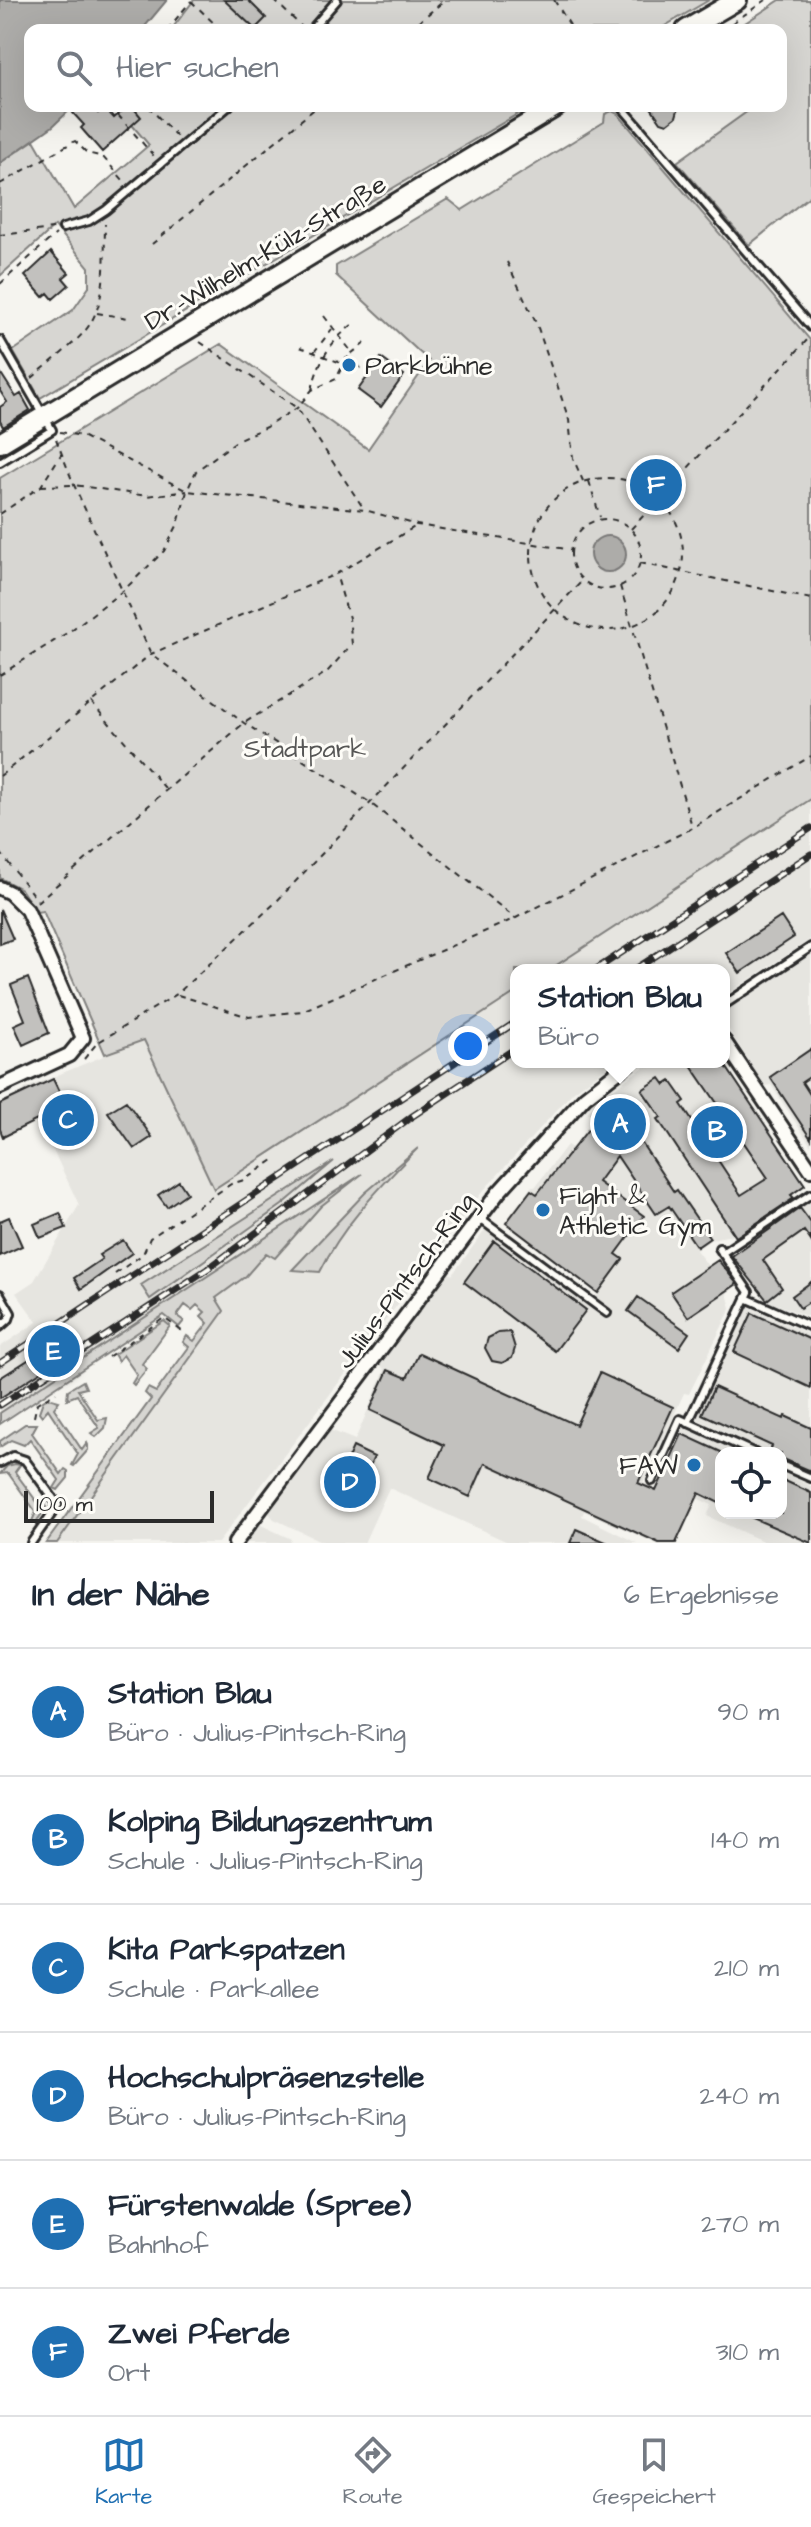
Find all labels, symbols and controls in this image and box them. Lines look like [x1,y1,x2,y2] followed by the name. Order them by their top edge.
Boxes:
[24,24,787,112] search box
[52,46,96,90] icon: search
[116,47,279,89] text: Hier suchen
[138,166,393,339] street label: Dr.-Wilhelm-Külz-Straße
[365,348,493,384] place label: Parkbühne
[340,356,358,374] marker: Parkbühne
[630,455,682,515] pin: F
[244,731,366,767] park label: Stadtpark
[510,964,730,1068] popup
[538,977,702,1019] text: Station Blau
[538,1019,599,1055] text: Büro
[448,1026,488,1066] your location
[42,1090,94,1150] pin: C
[594,1094,646,1154] pin: A
[691,1102,743,1162] pin: B
[559,1178,712,1246] place label: Fight & Athletic Gym
[327,1185,486,1378] street label: Julius-Pintsch-Ring
[534,1201,552,1219] marker: Fight & Athletic Gym
[28,1321,80,1381] pin: E
[715,1447,787,1519] map controls
[715,1447,787,1519] button: locate
[619,1448,679,1484] place label: FAW
[324,1452,376,1512] pin: D
[685,1456,703,1474] marker: FAW
[24,1487,214,1523] scale bar
[36,1489,93,1520] text: 100 m
[32,1571,210,1619] text: In der Nähe
[623,1577,779,1613] text: 6 Ergebnisse
[108,1673,272,1715] text: Station Blau
[50,1694,66,1730] text: A
[717,1694,779,1730] text: 90 m
[108,1715,406,1751] text: Büro · Julius-Pintsch-Ring
[108,1801,432,1843] text: Kolping Bildungszentrum
[49,1822,67,1858] text: B
[711,1822,779,1858] text: 140 m
[108,1843,423,1879] text: Schule · Julius-Pintsch-Ring
[108,1929,345,1971] text: Kita Parkspatzen
[49,1950,67,1986] text: C
[714,1950,779,1986] text: 210 m
[108,1971,320,2007] text: Schule · Parkallee
[108,2057,424,2099] text: Hochschulpräsenzstelle
[50,2078,66,2114] text: D
[699,2078,779,2114] text: 240 m
[108,2099,406,2135] text: Büro · Julius-Pintsch-Ring
[108,2185,411,2227] text: Fürstenwalde (Spree)
[50,2206,66,2242] text: E
[701,2206,779,2242] text: 270 m
[108,2227,209,2263] text: Bahnhof
[108,2313,290,2355] text: Zwei Pferde
[49,2334,67,2370] text: F
[715,2334,779,2370] text: 310 m
[108,2355,150,2391] text: Ort
[95,2433,152,2512] tab: Karte
[343,2433,403,2512] tab: Route
[593,2433,716,2512] tab: Gespeichert

